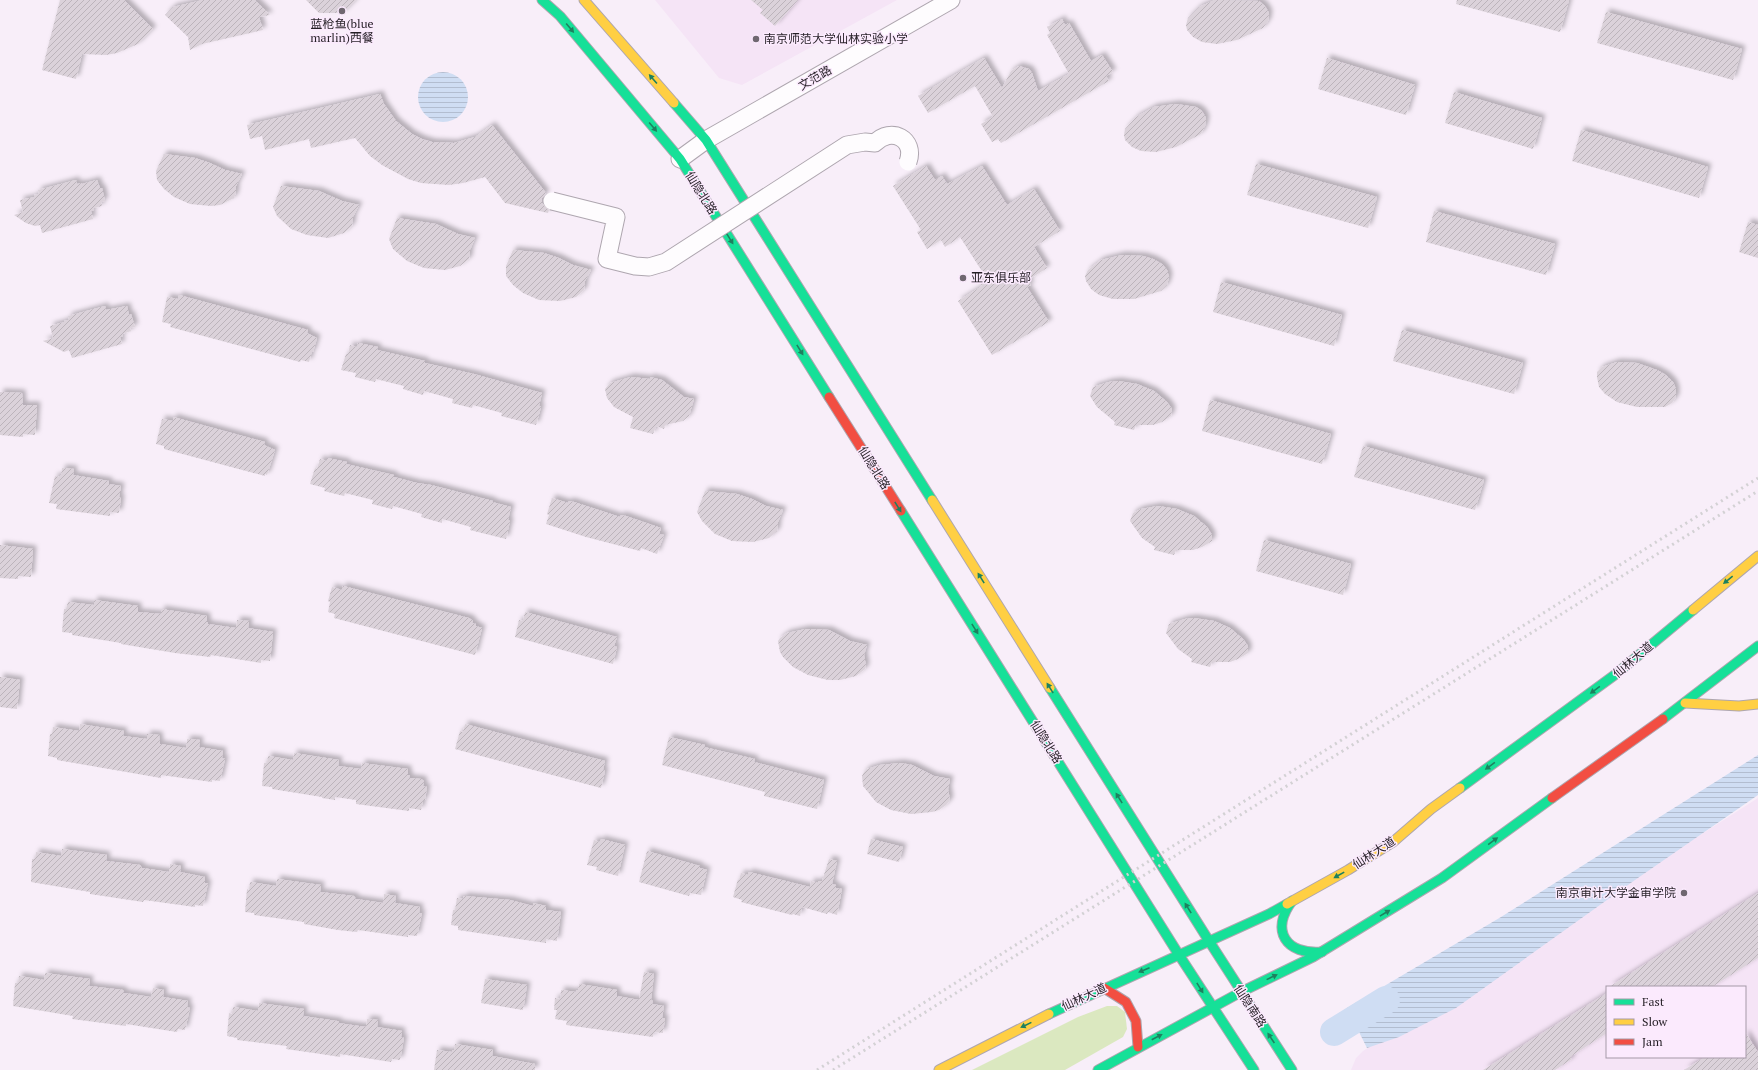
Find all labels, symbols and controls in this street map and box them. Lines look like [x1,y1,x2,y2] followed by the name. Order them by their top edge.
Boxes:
[337,6,347,16] marker: 蓝枪鱼(blue marlin)西餐
[310,16,374,45] place label: 蓝枪鱼(blue marlin)西餐
[565,22,574,33] one-way arrow
[764,31,908,46] place label: 南京师范大学仙林实验小学
[751,34,761,44] marker: 南京师范大学仙林实验小学
[795,62,834,93] street label: 文范路
[648,74,657,84] one-way arrow
[649,122,658,132] one-way arrow
[682,168,721,217] street label: 仙隐北路
[727,234,734,245] one-way arrow
[971,270,1031,285] place label: 亚东俱乐部
[958,273,968,283] marker: 亚东俱乐部
[796,344,803,356] one-way arrow
[855,443,894,492] street label: 仙隐北路
[895,501,902,513] one-way arrow
[977,573,985,583] one-way arrow
[1722,576,1733,585] one-way arrow
[971,624,979,634] one-way arrow
[1609,638,1656,681] street label: 仙林大道
[1046,683,1054,693] one-way arrow
[1589,686,1600,694] one-way arrow
[1027,717,1066,766] street label: 仙隐北路
[1484,762,1495,770] one-way arrow
[1115,793,1123,803] one-way arrow
[1350,833,1398,872] street label: 仙林大道
[1488,838,1498,846] one-way arrow
[1333,871,1345,878] one-way arrow
[1556,885,1676,900] place label: 南京审计大学金审学院
[1679,888,1689,898] marker: 南京审计大学金审学院
[1184,903,1192,913] one-way arrow
[1380,909,1390,917] one-way arrow
[1137,968,1149,974] one-way arrow
[1266,974,1277,980] one-way arrow
[1059,980,1109,1013] street label: 仙林大道
[1231,982,1270,1030] street label: 仙隐南路
[1196,983,1204,993] one-way arrow
[1606,986,1746,1058] legend
[1642,994,1665,1009] text: Fast
[1642,1014,1668,1029] text: Slow
[1020,1022,1031,1028] one-way arrow
[1267,1032,1275,1043] one-way arrow
[1151,1034,1162,1041] one-way arrow
[1642,1034,1663,1049] text: Jam

